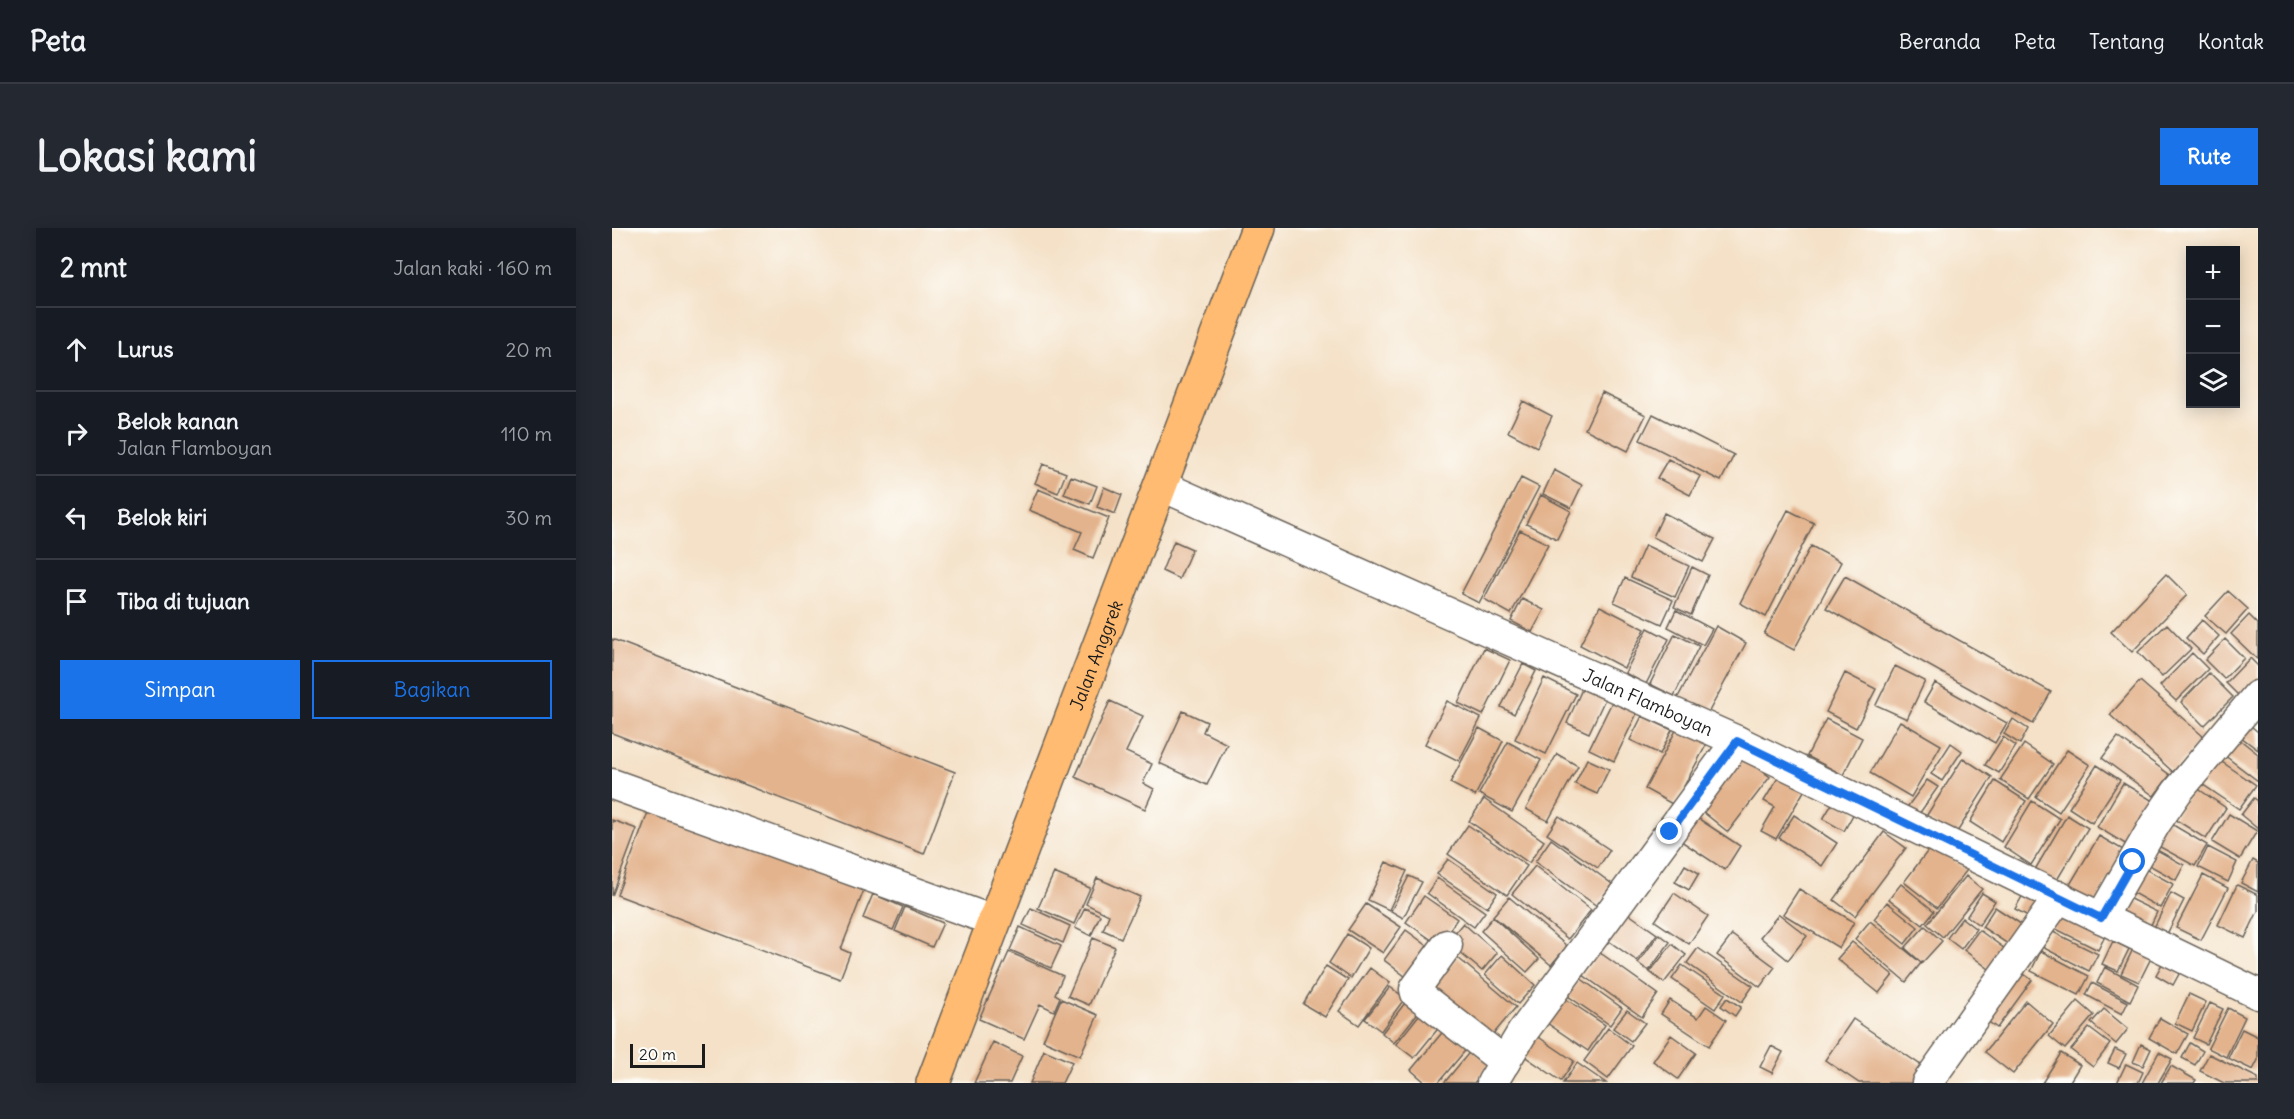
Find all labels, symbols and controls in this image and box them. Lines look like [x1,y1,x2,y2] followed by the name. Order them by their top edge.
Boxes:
[30,23,86,59] text: Peta
[1899,28,1981,55] text: Beranda
[2014,28,2056,55] text: Peta
[2089,28,2165,55] text: Tentang
[2198,28,2264,55] text: Kontak
[2160,128,2258,185] button: Rute
[36,130,257,182] text: Lokasi kami
[2186,246,2240,408] map controls
[2186,246,2240,300] button: +
[60,251,127,284] text: 2 mnt
[393,255,552,280] text: Jalan kaki · 160 m
[2186,300,2240,354] button: −
[60,333,93,366] icon: ahead
[117,335,173,363] text: Lurus
[506,337,552,362] text: 20 m
[2186,354,2240,408] button: layers
[117,407,239,435] text: Belok kanan
[60,417,93,450] icon: right
[501,421,552,446] text: 110 m
[117,435,272,460] text: Jalan Flamboyan
[60,501,93,534] icon: left
[117,503,207,531] text: Belok kiri
[505,505,552,530] text: 30 m
[60,585,93,618] icon: arrive
[117,587,250,615] text: Tiba di tujuan
[1064,596,1127,713] street label: Jalan Anggrek
[60,660,300,719] button: Simpan
[312,660,552,719] button: Bagikan
[1580,663,1717,741] street label: Jalan Flamboyan
[1656,818,1682,844] route end
[2119,848,2145,874] route start
[630,1041,705,1068] scale bar
[639,1044,676,1064] text: 20 m

